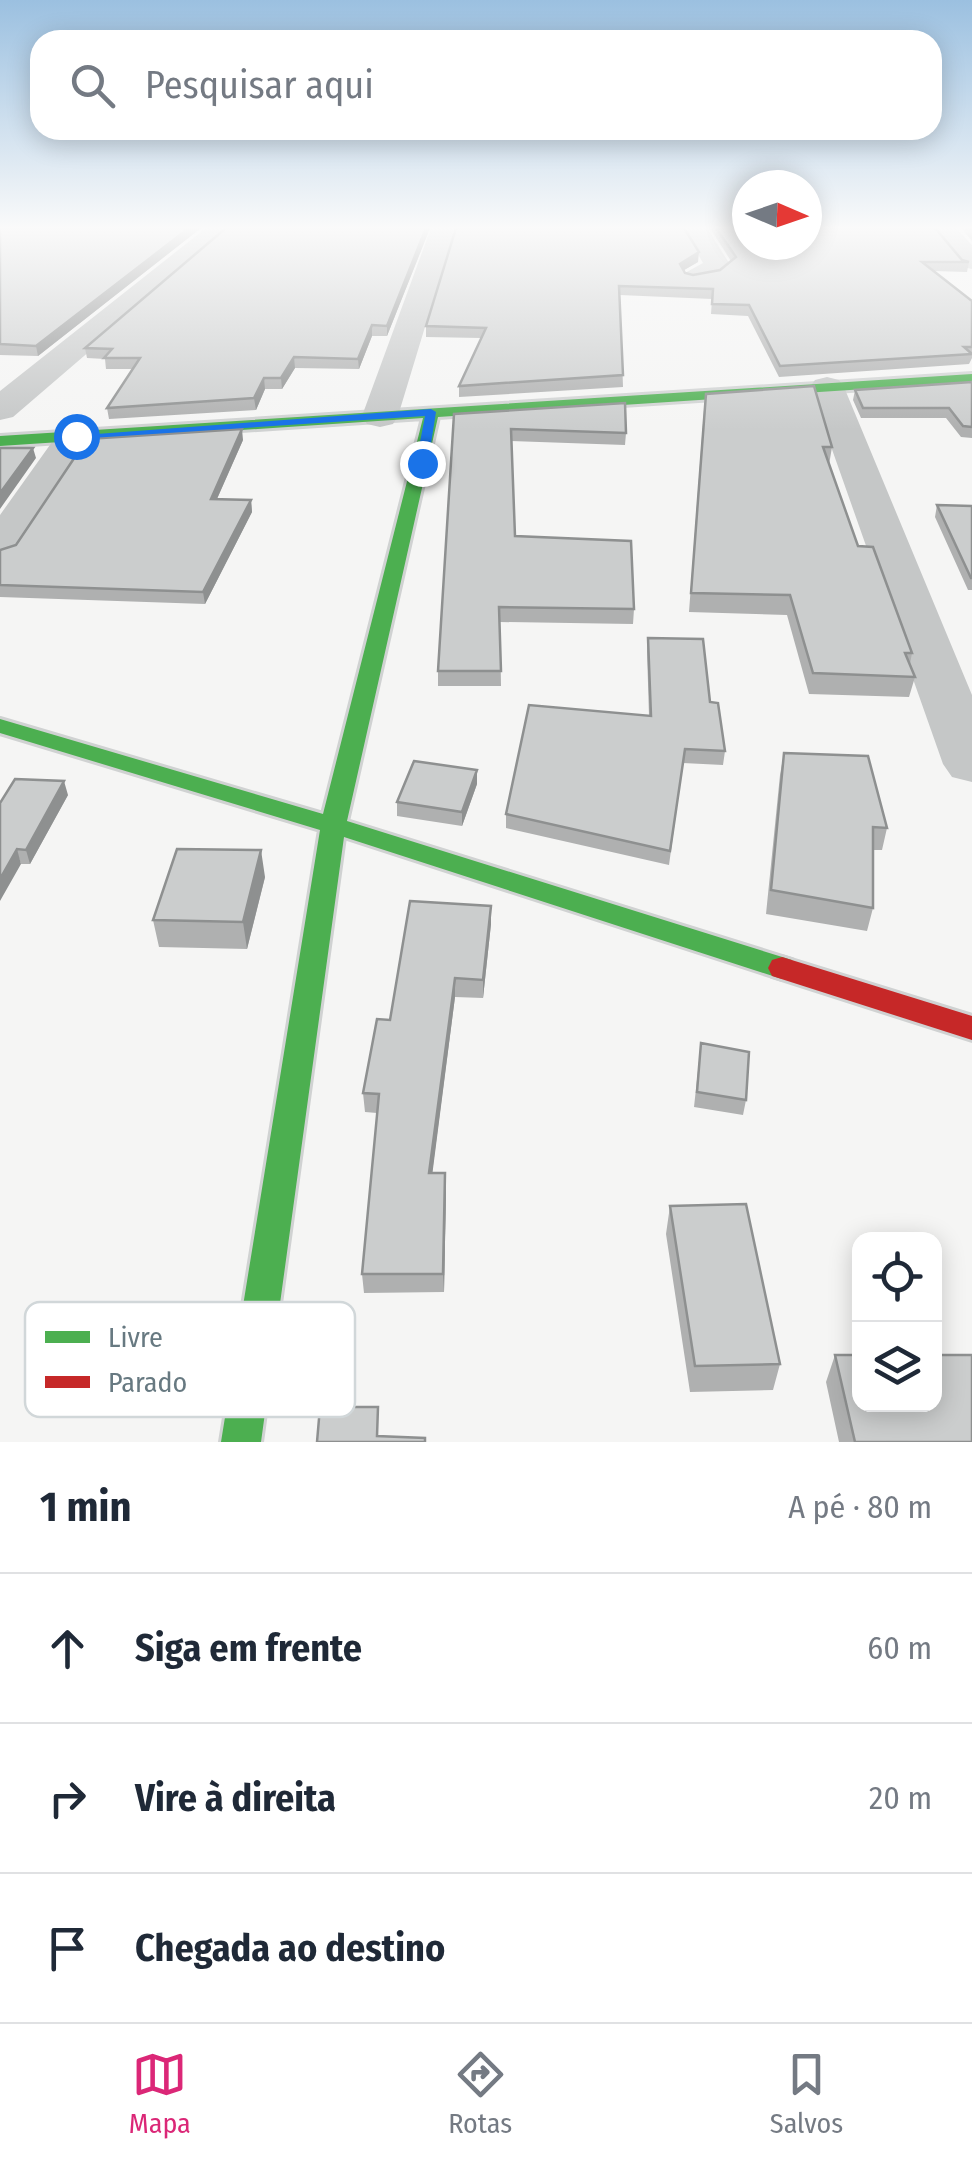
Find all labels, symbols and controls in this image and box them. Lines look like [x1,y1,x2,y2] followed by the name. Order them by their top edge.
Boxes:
[30,30,942,140] search box
[65,58,120,113] icon: search
[145,62,374,108] text: Pesquisar aqui
[732,170,822,260] north arrow
[54,414,100,460] route start
[400,441,446,487] route end
[852,1232,942,1412] map controls
[852,1232,942,1322] button: locate
[25,1302,355,1417] legend
[108,1321,163,1354] text: Livre
[852,1322,942,1412] button: layers
[108,1366,187,1399] text: Parado
[40,1482,131,1532] text: 1 min
[788,1488,932,1526] text: A pé · 80 m
[40,1621,95,1676] icon: ahead
[135,1625,362,1671] text: Siga em frente
[867,1629,932,1667] text: 60 m
[40,1771,95,1826] icon: right
[135,1775,336,1821] text: Vire à direita
[869,1779,932,1817] text: 20 m
[40,1921,95,1976] icon: arrive
[135,1925,445,1971] text: Chegada ao destino
[129,2047,191,2140] tab: Mapa
[448,2047,512,2140] tab: Rotas
[770,2047,843,2140] tab: Salvos

